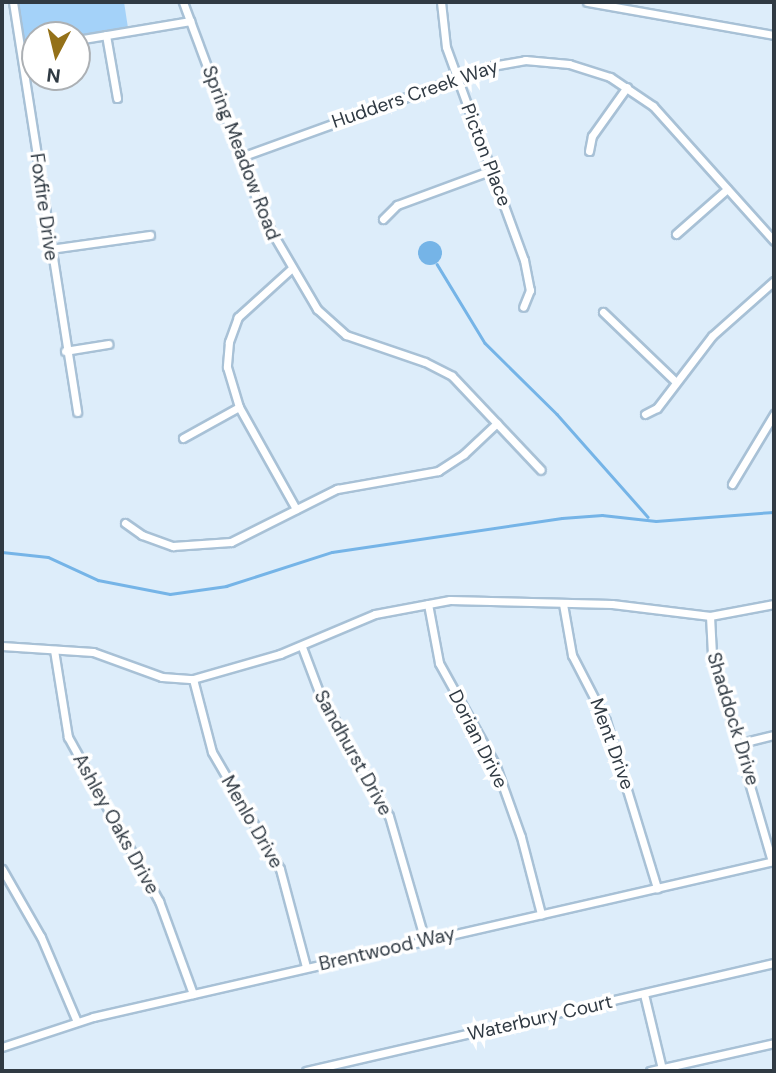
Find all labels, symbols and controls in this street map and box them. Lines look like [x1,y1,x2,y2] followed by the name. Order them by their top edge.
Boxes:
[21,21,91,91] north arrow
[329,55,501,133] street label: Hudders Creek Way
[45,62,62,89] text: N
[197,63,285,243] street label: Spring Meadow Road
[456,101,516,209] street label: Picton Place
[25,152,63,262] street label: Foxfire Drive
[702,650,764,788] street label: Shaddock Drive
[309,686,397,820] street label: Sandhurst Drive
[444,686,512,792] street label: Dorian Drive
[585,695,639,793] street label: Ment Drive
[68,750,164,898] street label: Ashley Oaks Drive
[216,772,288,872] street label: Menlo Drive
[317,922,457,976] street label: Brentwood Way
[465,990,615,1046] street label: Waterbury Court

